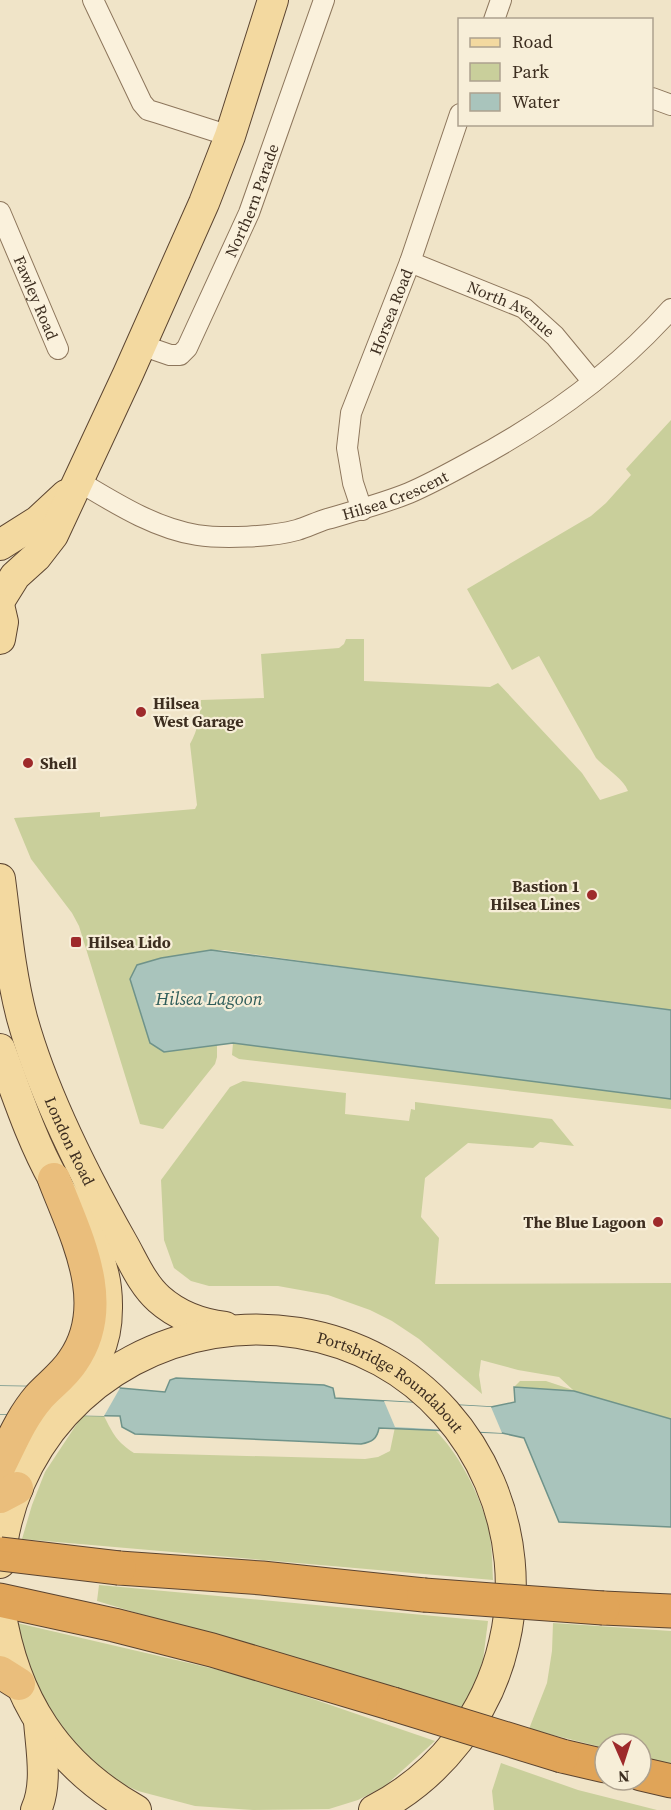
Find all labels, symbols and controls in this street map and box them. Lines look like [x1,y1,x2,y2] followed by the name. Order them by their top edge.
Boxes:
[458,18,653,126] legend
[512,29,553,54] text: Road
[512,59,549,84] text: Park
[512,89,560,114] text: Water
[219,141,284,261] street label: Northern Parade
[9,252,64,343] street label: Fawley Road
[364,265,417,358] street label: Horsea Road
[464,275,560,342] street label: North Avenue
[339,465,452,525] street label: Hilsea Crescent
[153,692,243,732] place label: Hilsea West Garage
[134,705,148,719] marker: Hilsea West Garage
[40,752,77,774] place label: Shell
[21,756,35,770] marker: Shell
[490,875,580,915] place label: Bastion 1 Hilsea Lines
[585,888,599,902] marker: Bastion 1 Hilsea Lines
[88,931,171,953] place label: Hilsea Lido
[69,935,83,949] marker: Hilsea Lido
[154,986,263,1011] water label: Hilsea Lagoon
[40,1093,100,1189] street label: London Road
[523,1211,646,1233] place label: The Blue Lagoon
[651,1215,665,1229] marker: The Blue Lagoon
[315,1326,469,1438] street label: Portsbridge Roundabout
[593,1732,653,1792] north arrow
[617,1766,630,1788] text: N

